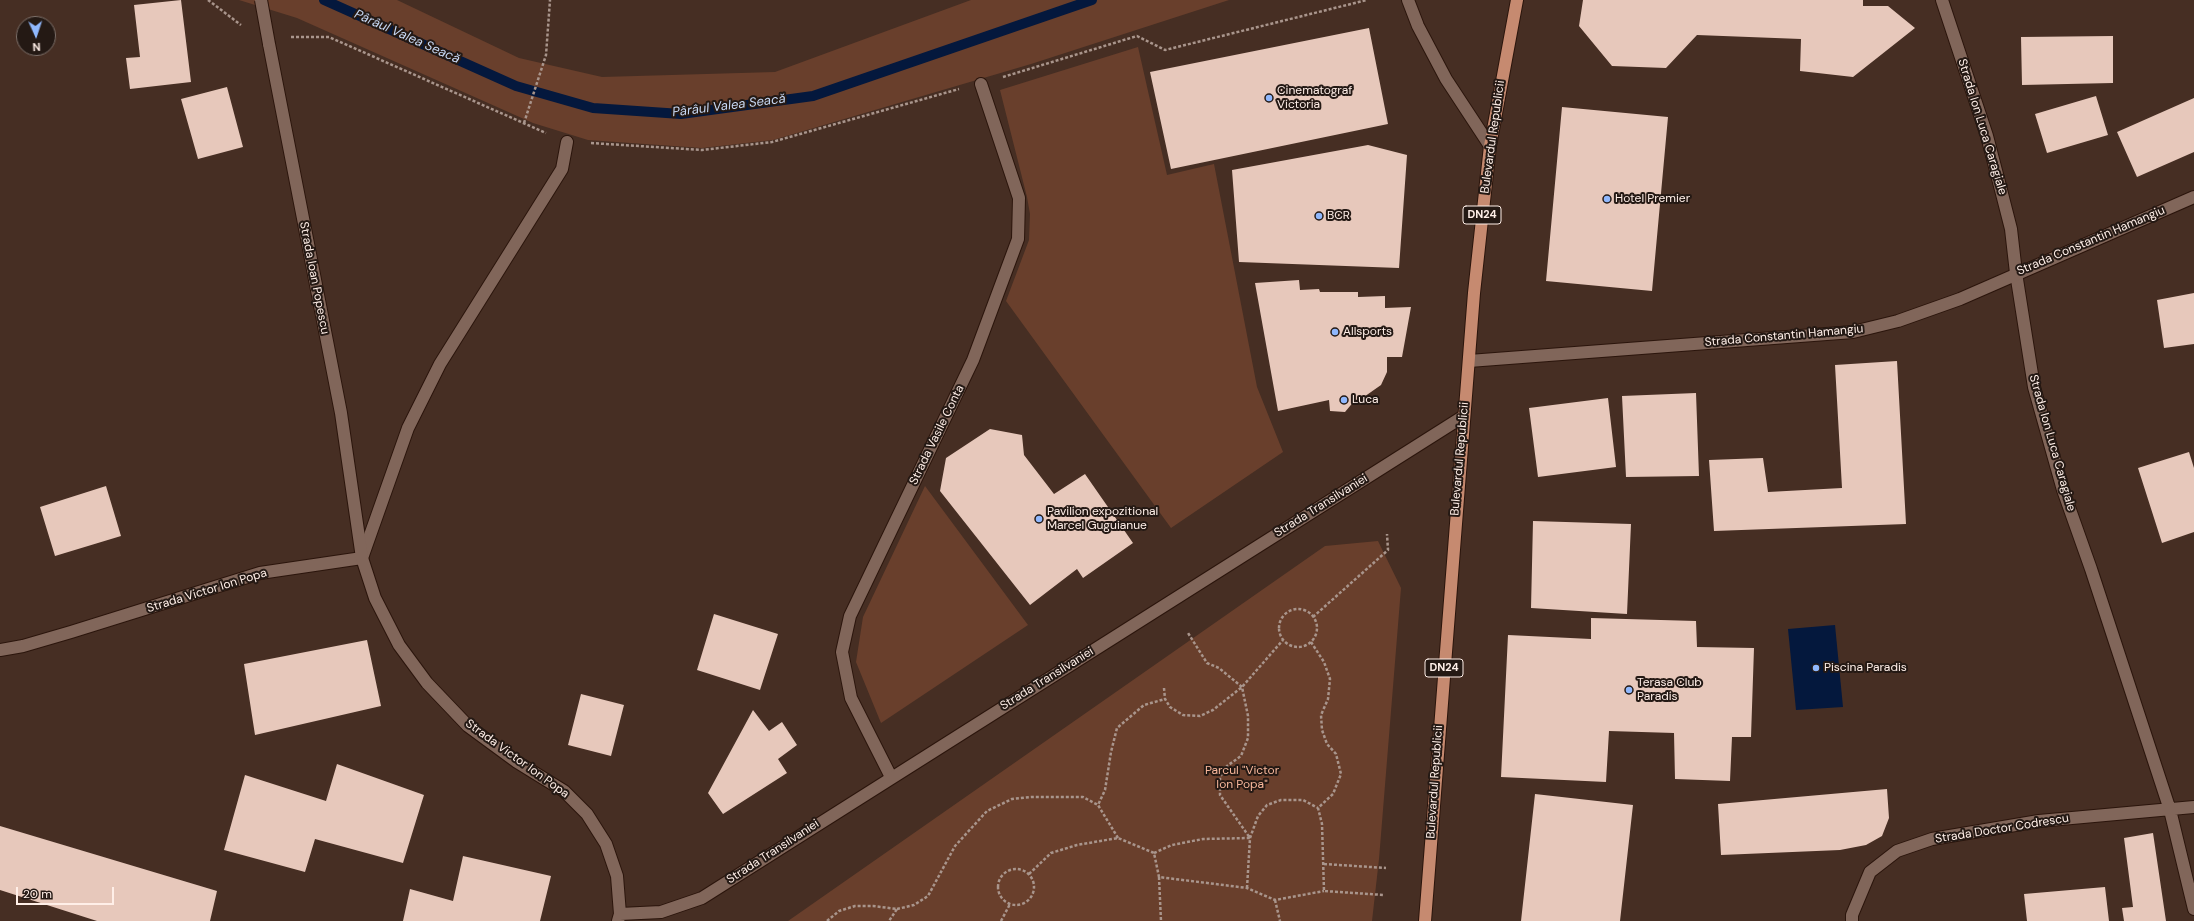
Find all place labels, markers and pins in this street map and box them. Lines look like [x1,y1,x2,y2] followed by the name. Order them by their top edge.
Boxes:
[1277,84,1352,112] place label: Cinematograf Victoria
[1264,93,1274,103] marker: Cinematograf Victoria
[1615,192,1690,206] place label: Hotel Premier
[1602,194,1612,204] marker: Hotel Premier
[1327,209,1350,223] place label: BCR
[1314,211,1324,221] marker: BCR
[1343,325,1392,339] place label: Allsports
[1330,327,1340,337] marker: Allsports
[1352,393,1379,407] place label: Luca
[1339,395,1349,405] marker: Luca
[1047,505,1158,533] place label: Pavilion expozitional Marcel Guguianue
[1034,514,1044,524] marker: Pavilion expozitional Marcel Guguianue
[1824,661,1907,675] place label: Piscina Paradis
[1811,663,1821,673] marker: Piscina Paradis
[1637,676,1702,704] place label: Terasa Club Paradis
[1624,685,1634,695] marker: Terasa Club Paradis

